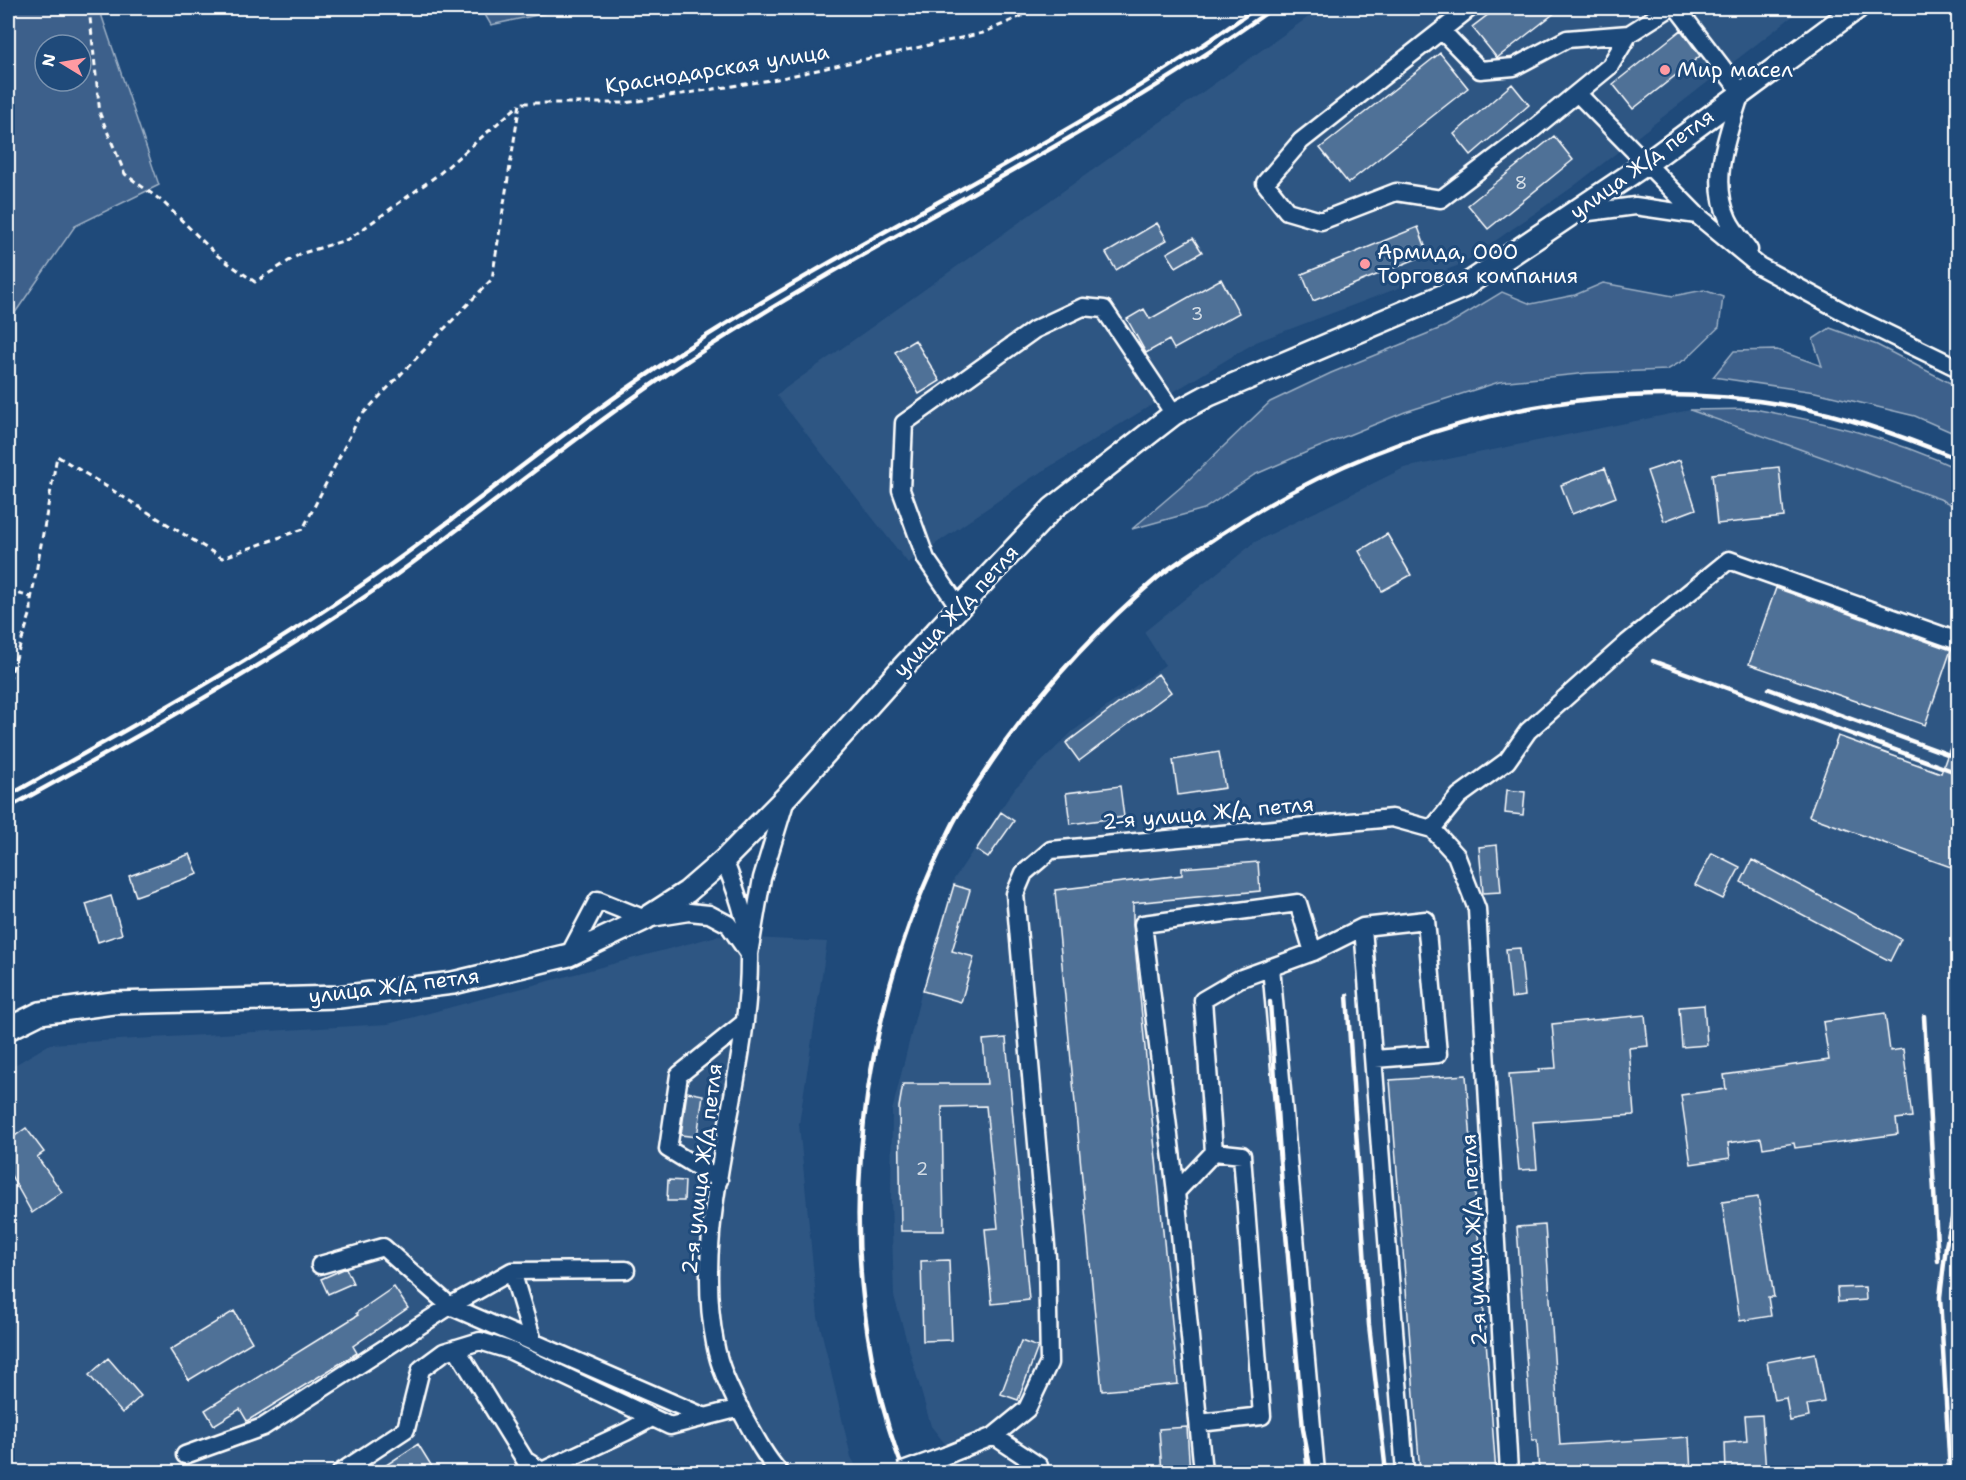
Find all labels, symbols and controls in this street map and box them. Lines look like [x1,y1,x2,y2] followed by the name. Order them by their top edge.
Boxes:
[33,33,93,93] north arrow
[603,37,831,101] street label: Краснодарская улица
[37,52,60,68] text: N
[1677,56,1793,84] place label: Мир масел
[1658,63,1672,77] marker: Мир масел
[1564,102,1720,226] street label: улица Ж/д петля
[1515,171,1527,195] house number: 8
[1377,238,1578,290] place label: Армида, ООО Торговая компания
[1358,257,1372,271] marker: Армида, ООО Торговая компания
[1191,302,1203,326] house number: 3
[887,539,1025,683] street label: улица Ж/д петля
[1101,790,1315,836] street label: 2-я улица Ж/д петля
[307,962,481,1010] street label: улица Ж/д петля
[675,1062,729,1276] street label: 2-я улица Ж/д петля
[1454,1133,1494,1347] street label: 2-я улица Ж/д петля
[916,1157,928,1181] house number: 2

